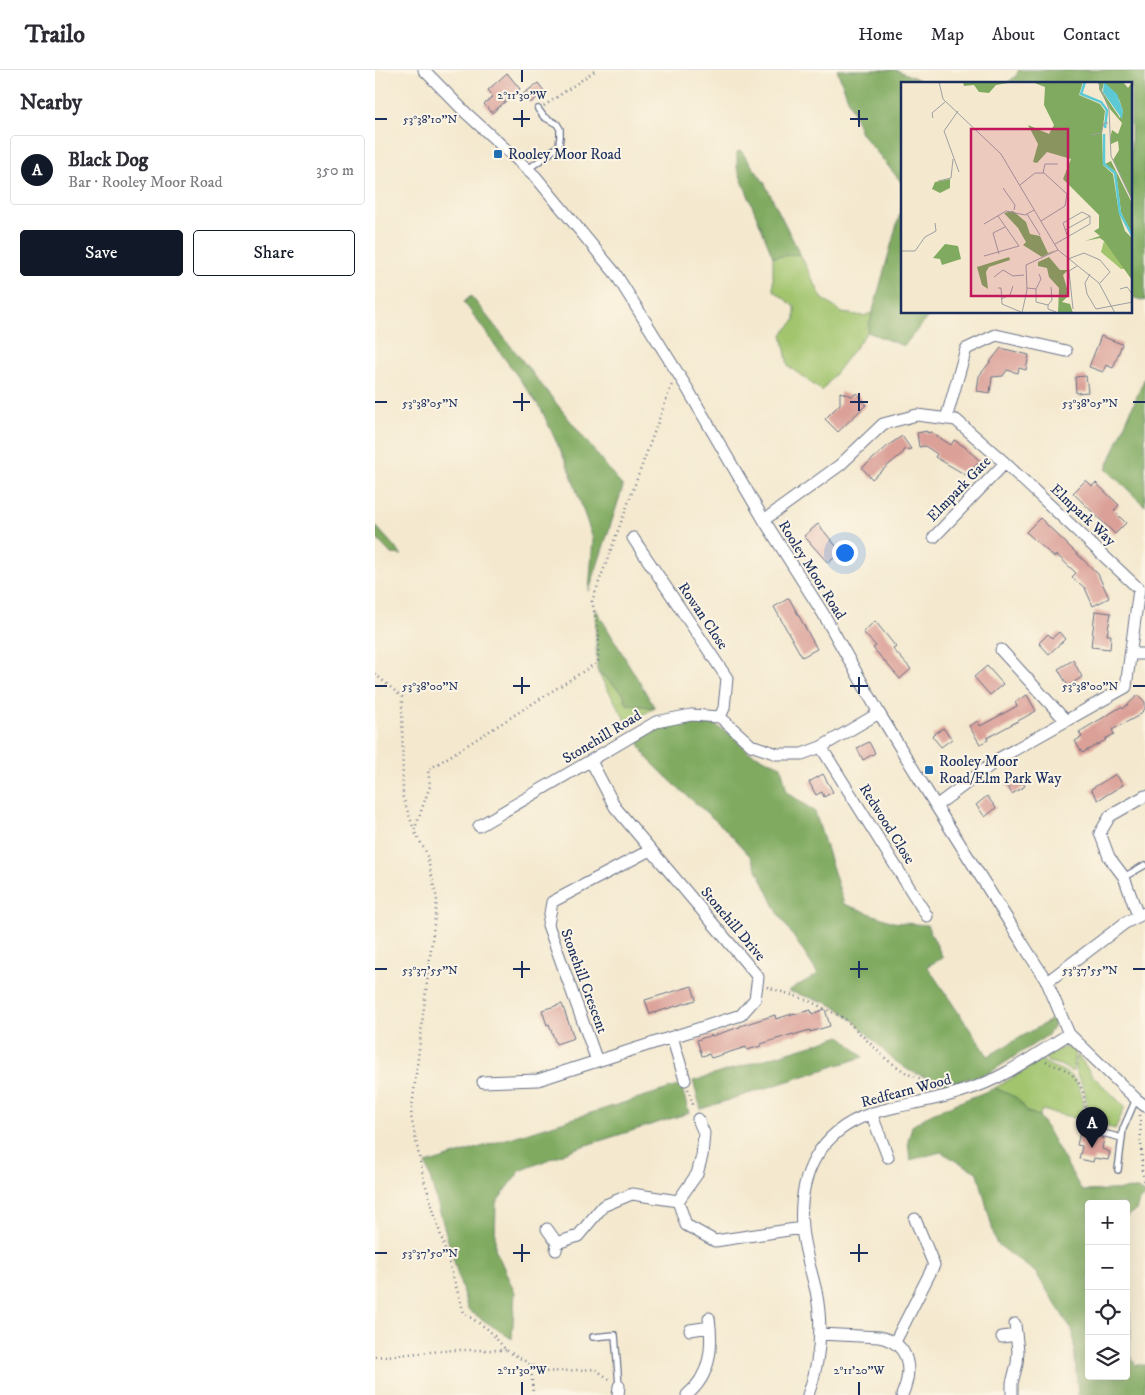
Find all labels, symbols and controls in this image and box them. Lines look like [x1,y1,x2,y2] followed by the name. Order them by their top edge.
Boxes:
[25,20,85,50] text: Trailo
[858,24,903,46] text: Home
[931,24,964,46] text: Map
[992,24,1035,46] text: About
[1063,24,1120,46] text: Contact
[901,82,1133,314] inset map
[497,88,548,103] text: 2°11'30"W
[20,90,82,116] text: Nearby
[403,112,457,127] text: 53°38'10"N
[508,145,622,164] place label: Rooley Moor Road
[492,148,504,160] marker: Rooley Moor Road
[68,149,148,172] text: Black Dog
[32,160,42,180] text: A
[316,160,354,180] text: 350 m
[68,172,222,192] text: Bar · Rooley Moor Road
[20,230,183,276] button: Save
[193,230,355,276] button: Share
[402,396,458,411] text: 53°38'05"N
[1062,396,1118,411] text: 53°38'05"N
[923,452,995,526] street label: Elmpark Gate
[1046,480,1120,551] street label: Elmpark Way
[774,517,850,624] street label: Rooley Moor Road
[832,540,858,566] your location
[674,579,732,653] street label: Rowan Close
[402,679,458,694] text: 53°38'00"N
[1062,679,1118,694] text: 53°38'00"N
[559,706,645,768] street label: Stonehill Road
[939,752,1062,788] place label: Rooley Moor Road/Elm Park Way
[923,764,935,776] marker: Rooley Moor Road/Elm Park Way
[855,780,919,868] street label: Redwood Close
[696,883,770,965] street label: Stonehill Drive
[556,926,612,1036] street label: Stonehill Crescent
[402,963,458,978] text: 53°37'55"N
[1062,963,1118,978] text: 53°37'55"N
[859,1070,954,1112] street label: Redfearn Wood
[1076,1107,1108,1148] pin: A
[1085,1200,1130,1380] map controls
[1085,1200,1130,1245] button: +
[1085,1245,1130,1290] button: −
[402,1246,458,1261] text: 53°37'50"N
[1085,1290,1130,1335] button: locate
[1085,1335,1130,1380] button: layers
[497,1363,548,1378] text: 2°11'30"W
[834,1363,885,1378] text: 2°11'20"W

